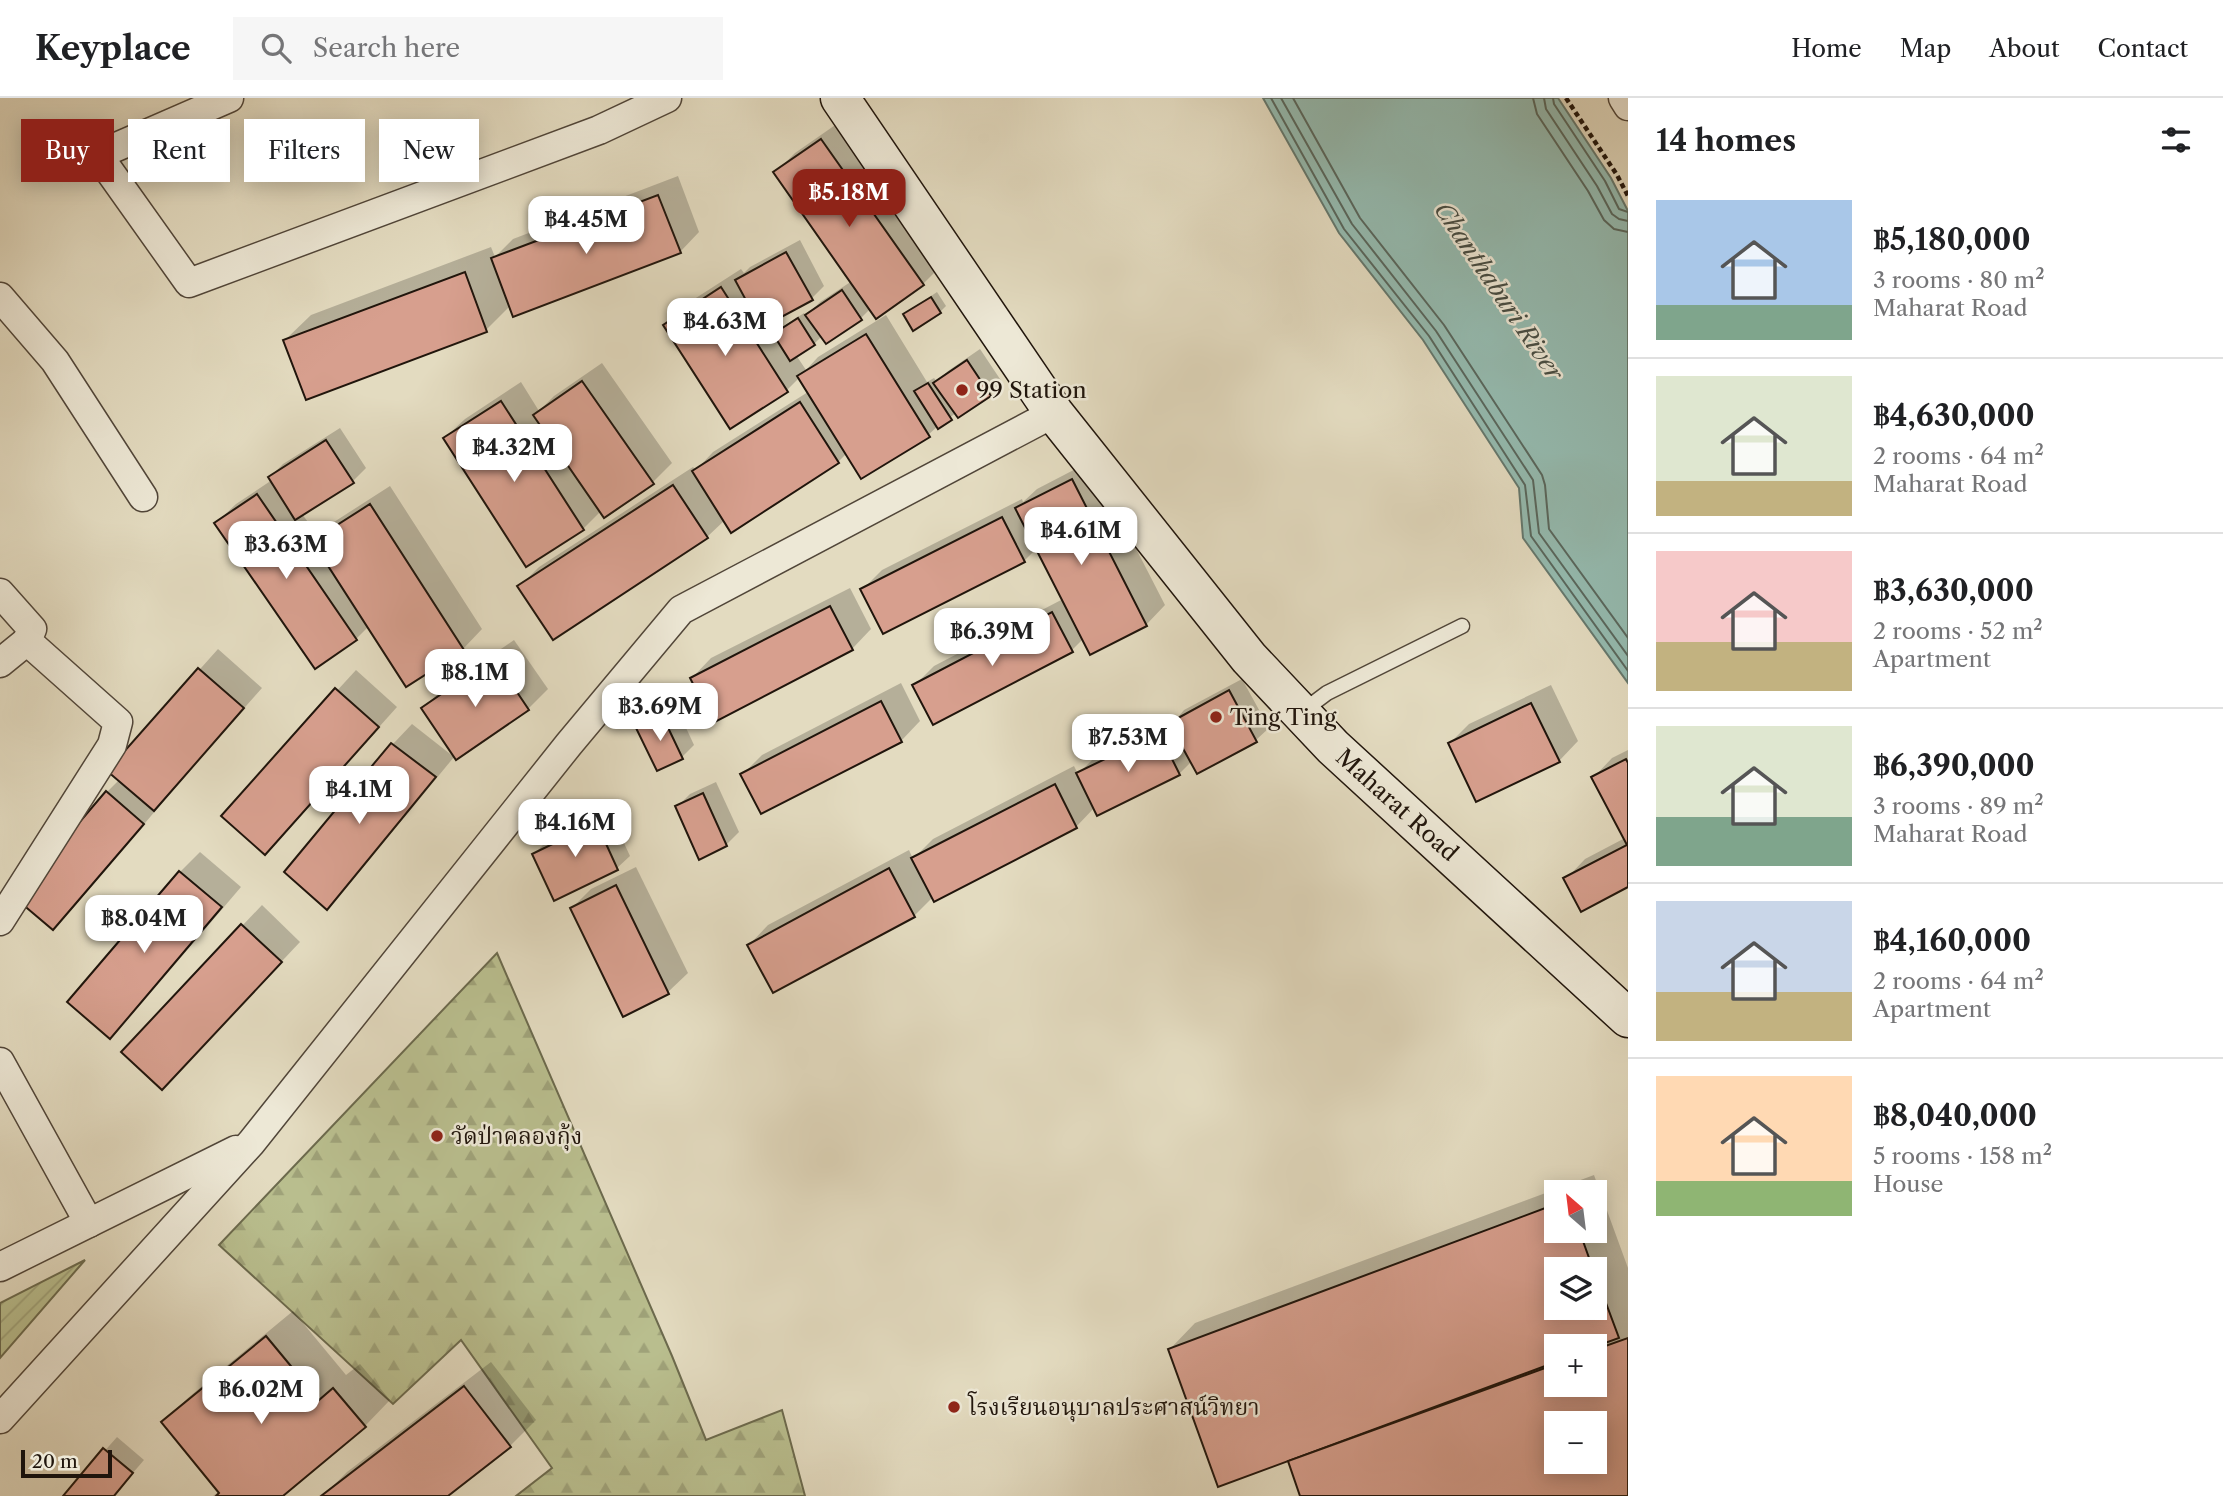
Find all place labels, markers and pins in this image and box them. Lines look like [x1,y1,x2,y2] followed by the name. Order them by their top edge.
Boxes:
[792,170,906,229] pin: ฿5.18M
[529,197,643,256] pin: ฿4.45M
[668,299,782,358] pin: ฿4.63M
[976,376,1087,404] place label: 99 Station
[954,382,970,398] marker: 99 Station
[457,424,571,484] pin: ฿4.32M
[1024,508,1138,567] pin: ฿4.61M
[229,522,343,581] pin: ฿3.63M
[935,608,1049,668] pin: ฿6.39M
[426,650,524,709] pin: ฿8.1M
[603,684,717,743] pin: ฿3.69M
[1230,703,1337,731] place label: Ting Ting
[1208,709,1224,725] marker: Ting Ting
[1071,714,1185,774] pin: ฿7.53M
[310,766,408,826] pin: ฿4.1M
[518,800,632,859] pin: ฿4.16M
[87,896,201,955] pin: ฿8.04M
[451,1122,582,1151] place label: วัดป่าคลองกุ้ง
[429,1128,445,1144] marker: วัดป่าคลองกุ้ง
[204,1366,318,1426] pin: ฿6.02M
[967,1391,1259,1422] place label: โรงเรียนอนุบาลประศาสน์วิทยา
[946,1399,962,1415] marker: โรงเรียนอนุบาลประศาสน์วิทยา

